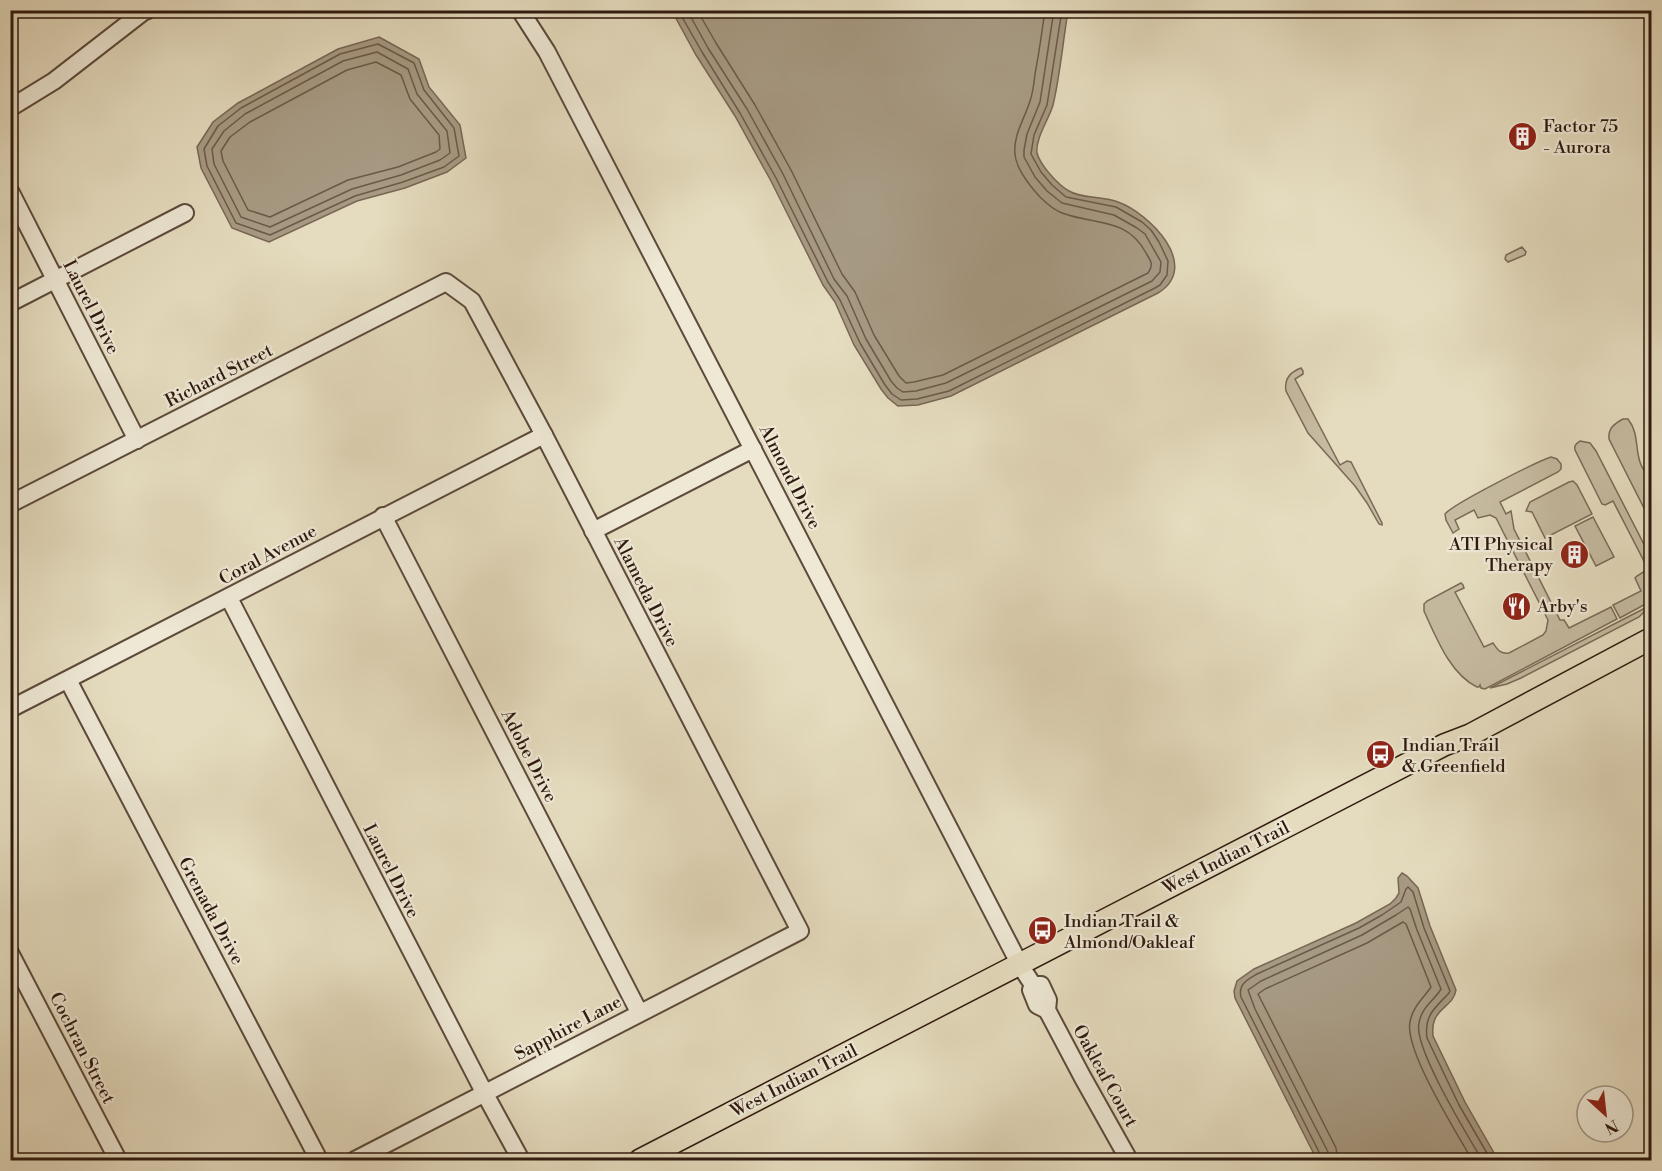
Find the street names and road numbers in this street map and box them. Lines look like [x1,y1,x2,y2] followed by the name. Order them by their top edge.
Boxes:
[57,256,125,358] street label: Laurel Drive
[161,339,277,413] street label: Richard Street
[753,420,826,533] street label: Almond Drive
[215,520,321,590] street label: Coral Avenue
[608,532,684,651] street label: Alameda Drive
[495,705,562,806] street label: Adobe Drive
[1158,816,1294,900] street label: West Indian Trail
[357,820,425,922] street label: Laurel Drive
[173,853,249,969] street label: Grenada Drive
[44,988,120,1108] street label: Cochran Street
[510,990,626,1066] street label: Sapphire Lane
[1067,1021,1143,1132] street label: Oakleaf Court
[726,1039,862,1123] street label: West Indian Trail

